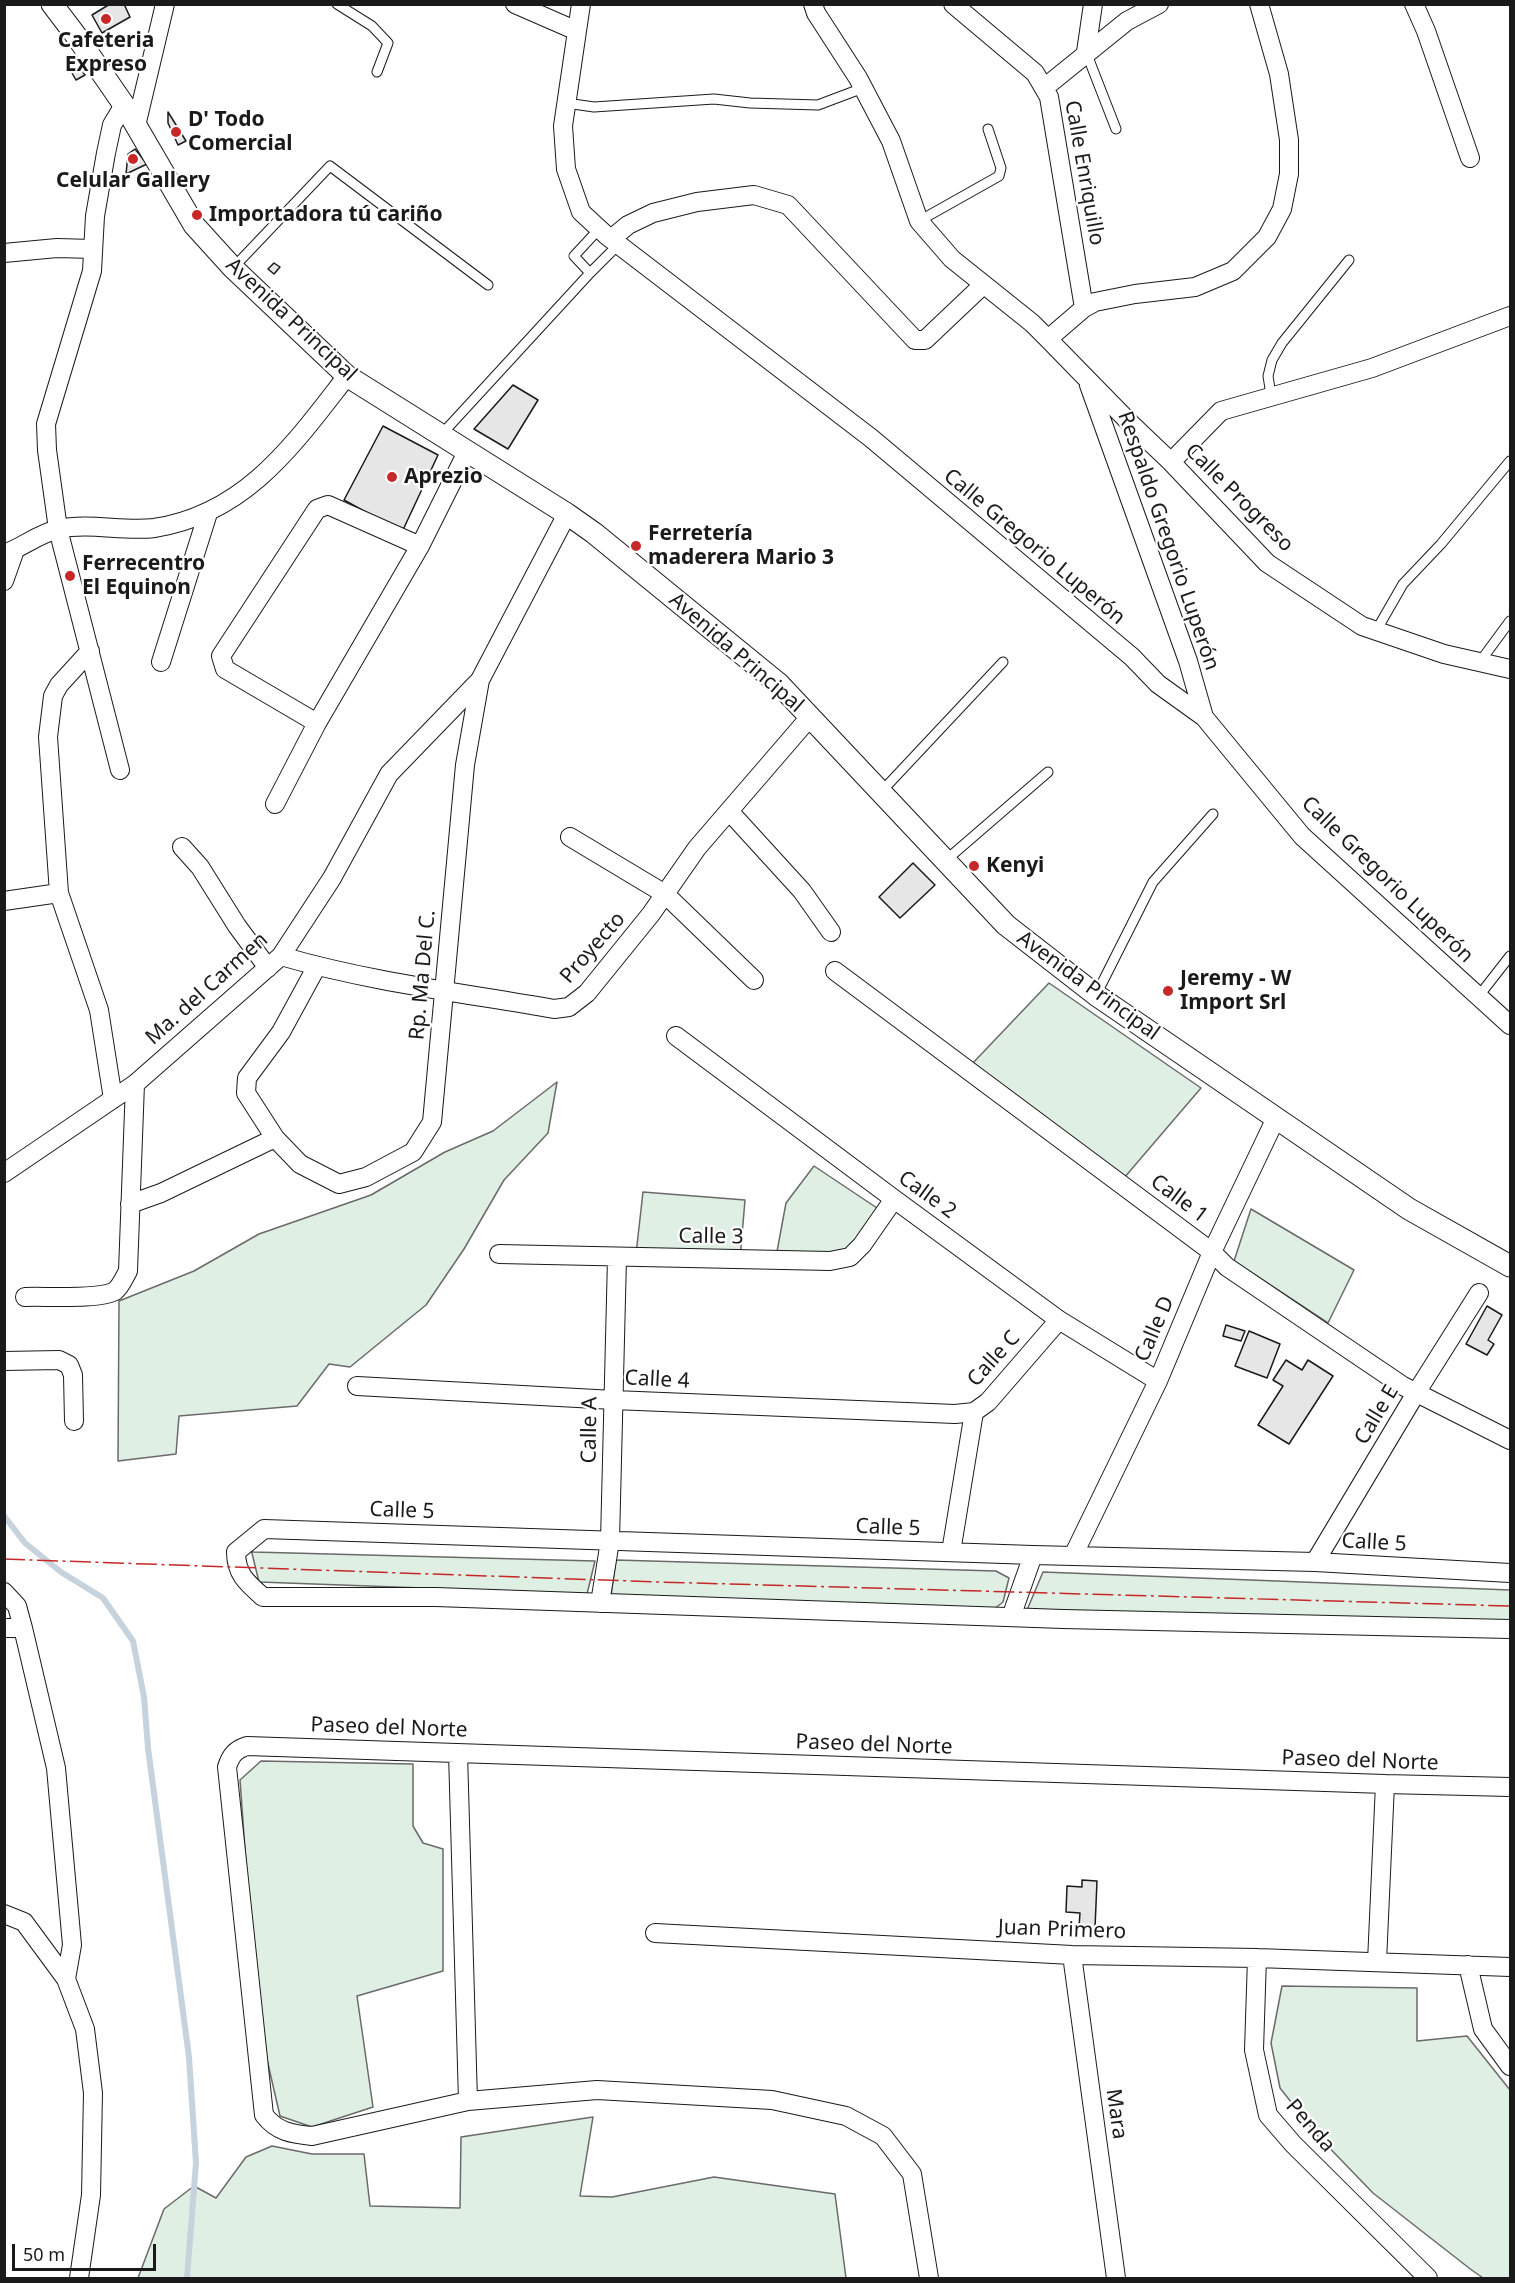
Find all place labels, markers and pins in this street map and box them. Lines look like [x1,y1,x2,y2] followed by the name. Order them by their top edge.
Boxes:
[99,12,113,26] marker: Cafeteria Expreso
[58,28,154,78] place label: Cafeteria Expreso
[188,107,293,157] place label: D' Todo Comercial
[169,125,183,139] marker: D' Todo Comercial
[126,152,140,166] marker: Celular Gallery
[56,168,210,194] place label: Celular Gallery
[209,202,443,228] place label: Importadora tú cariño
[190,208,204,222] marker: Importadora tú cariño
[404,464,483,490] place label: Aprezio
[385,470,399,484] marker: Aprezio
[648,521,834,571] place label: Ferretería maderera Mario 3
[629,539,643,553] marker: Ferretería maderera Mario 3
[82,551,205,601] place label: Ferrecentro El Equinon
[63,569,77,583] marker: Ferrecentro El Equinon
[986,853,1044,879] place label: Kenyi
[967,859,981,873] marker: Kenyi
[1180,966,1291,1016] place label: Jeremy - W Import Srl
[1161,984,1175,998] marker: Jeremy - W Import Srl

